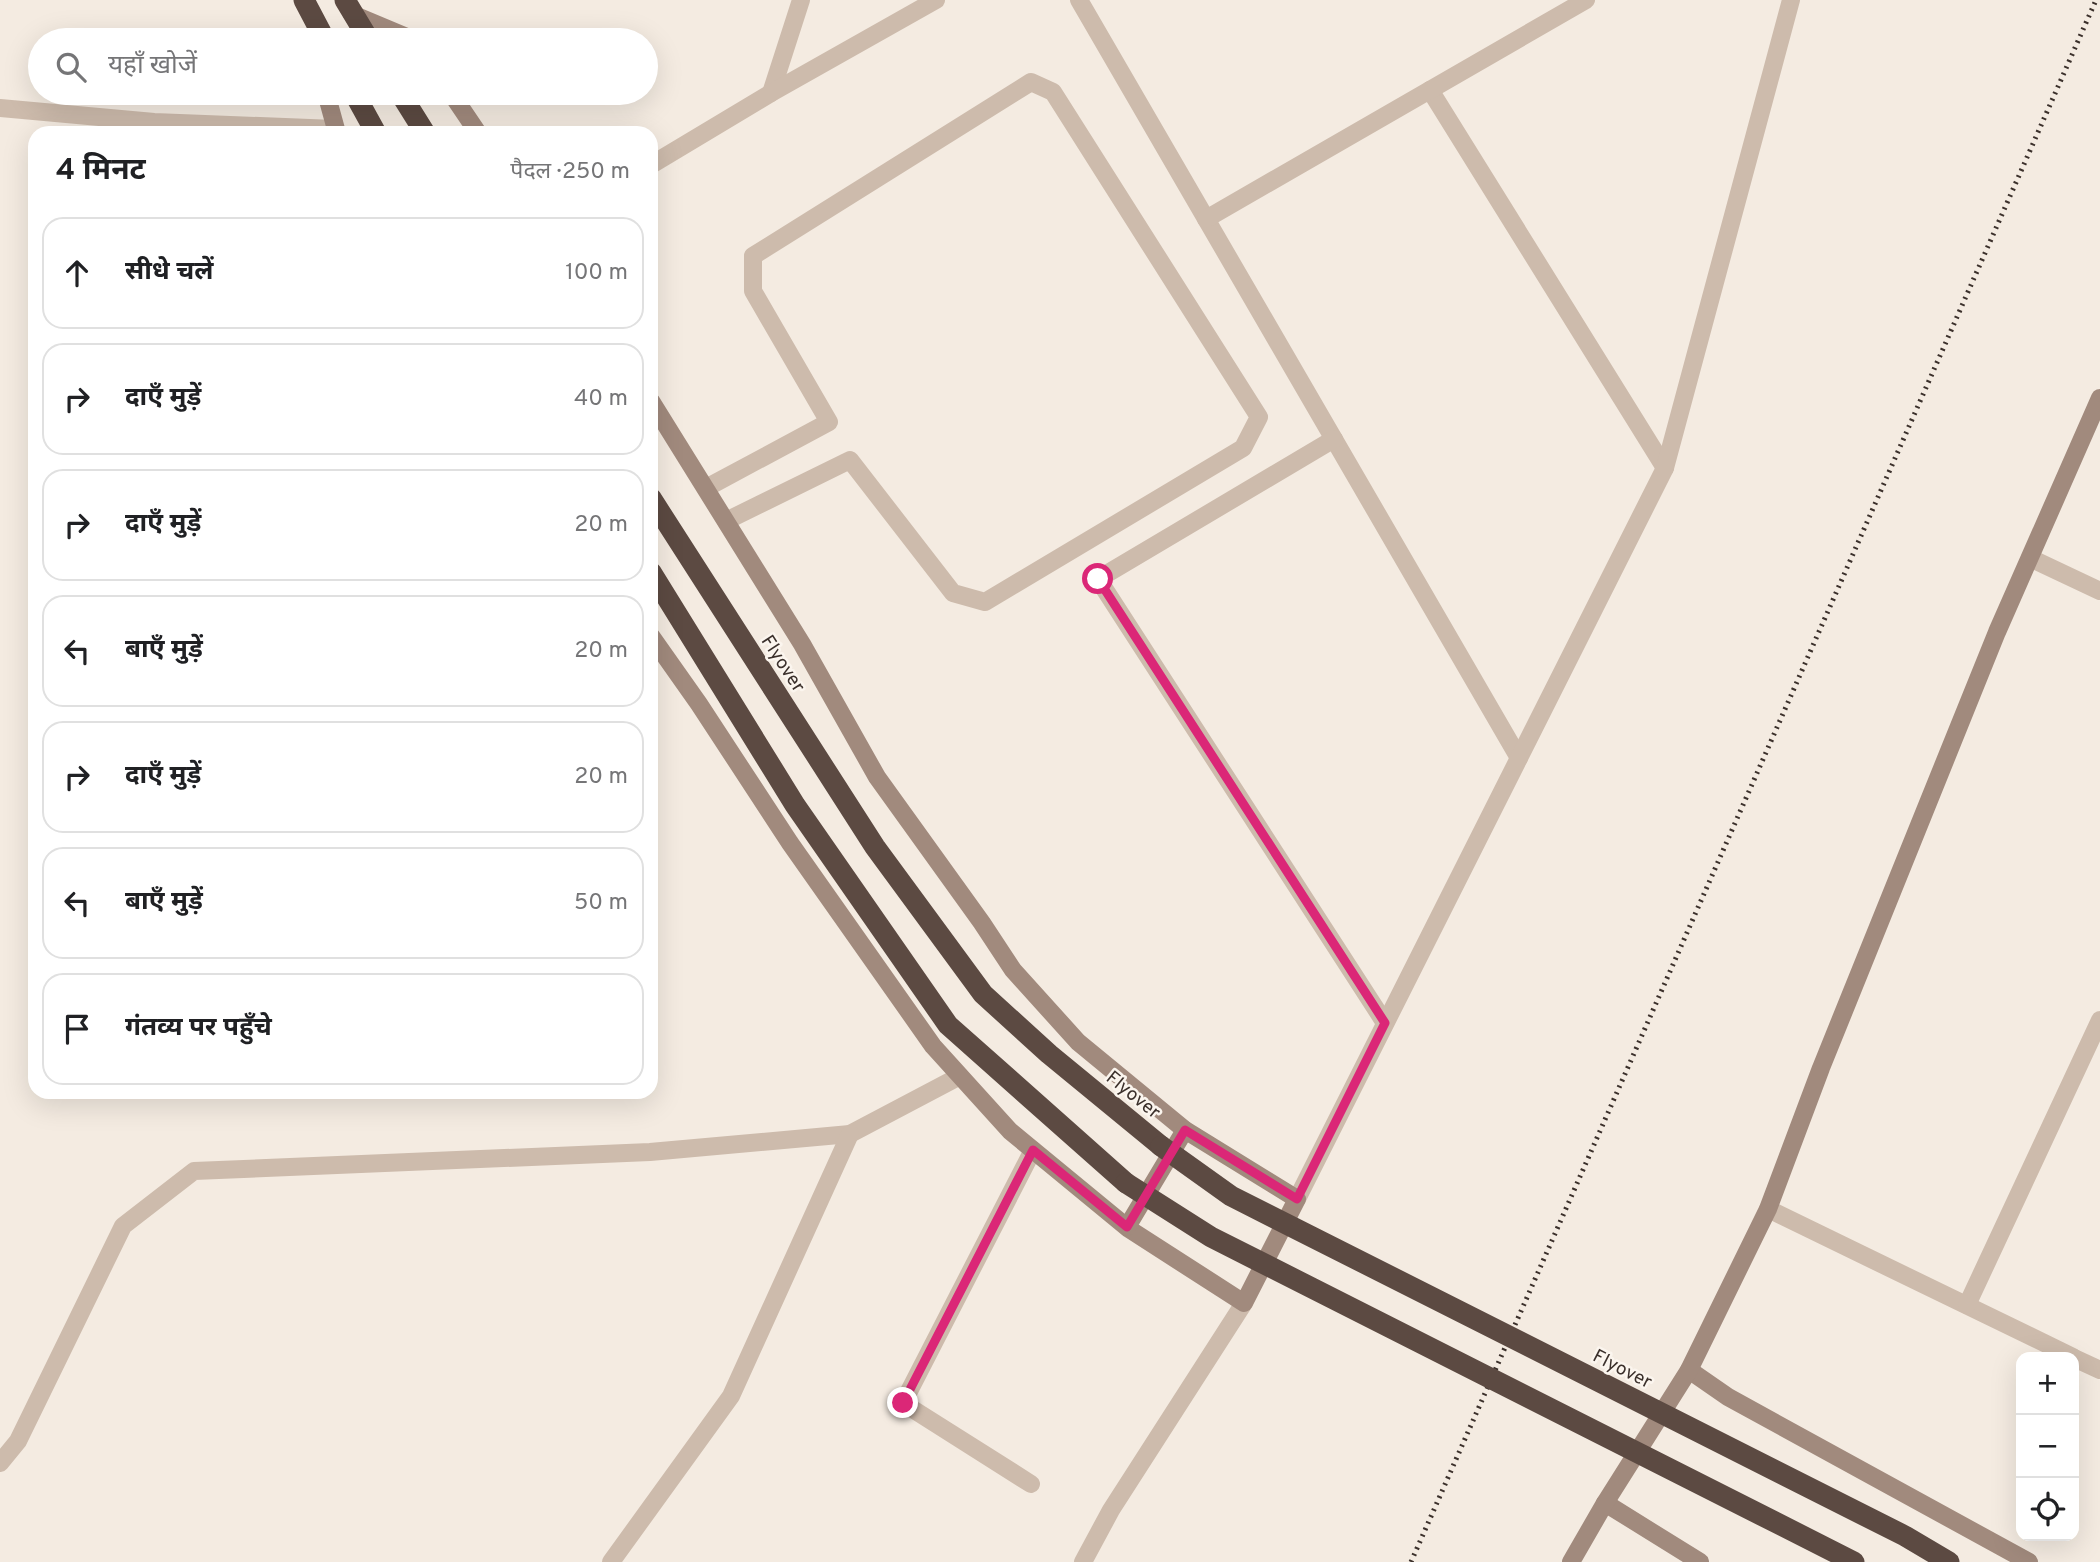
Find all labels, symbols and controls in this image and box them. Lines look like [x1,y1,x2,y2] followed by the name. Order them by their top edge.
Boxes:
[28,28,658,105] search box
[52,48,90,86] icon: search
[108,50,197,83] text: यहाँ खोजें
[56,153,146,190] text: 4 मिनट
[510,158,630,187] text: पैदल · 250 m
[58,254,96,292] icon: ahead
[125,256,213,289] text: सीधे चलें
[565,259,628,288] text: 100 m
[58,380,96,418] icon: right
[125,382,201,415] text: दाएँ मुड़ें
[574,385,628,414] text: 40 m
[58,506,96,544] icon: right
[125,508,201,541] text: दाएँ मुड़ें
[574,511,628,540] text: 20 m
[1082,563,1113,594] route start
[755,631,810,698] street label: Flyover
[58,632,96,670] icon: left
[125,634,203,667] text: बाएँ मुड़ें
[574,637,628,666] text: 20 m
[58,758,96,796] icon: right
[125,760,201,793] text: दाएँ मुड़ें
[574,763,628,792] text: 20 m
[58,884,96,922] icon: left
[125,886,203,919] text: बाएँ मुड़ें
[574,889,628,918] text: 50 m
[58,1010,96,1048] icon: arrive
[125,1012,272,1045] text: गंतव्य पर पहुँचे
[1100,1066,1165,1125] street label: Flyover
[1588,1345,1656,1395] street label: Flyover
[2016,1352,2079,1541] map controls
[2016,1352,2079,1415] button: +
[887,1387,918,1418] route end
[2016,1415,2079,1478] button: −
[2016,1478,2079,1541] button: locate

